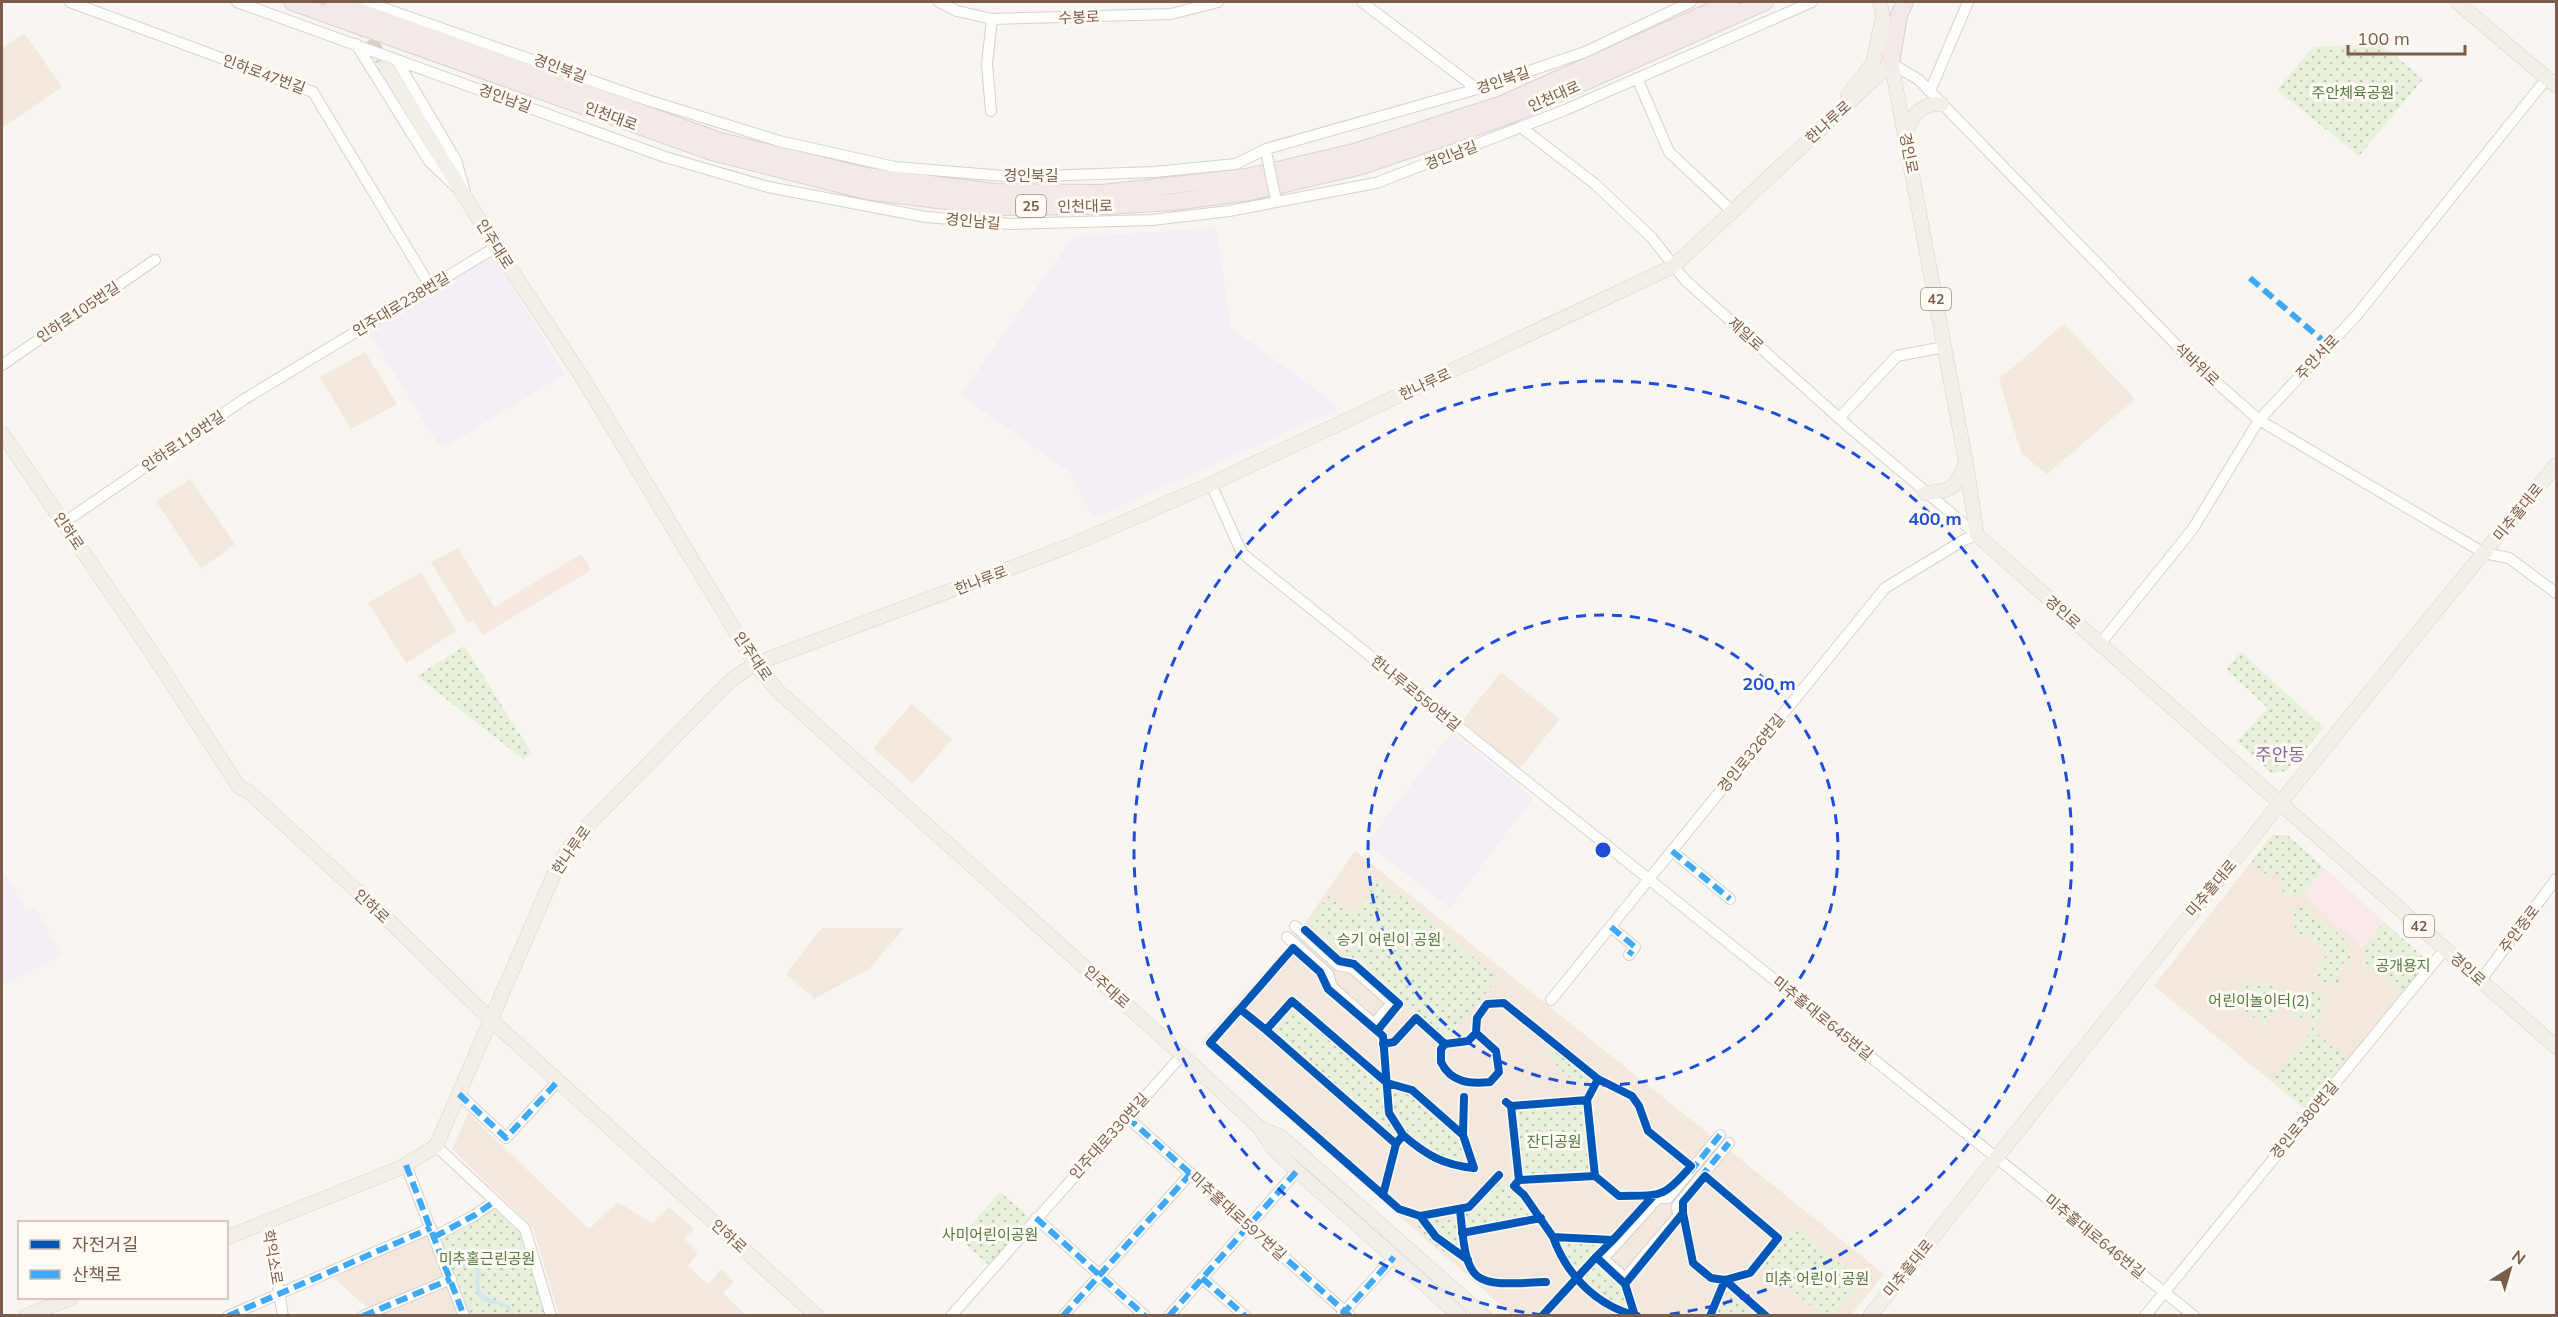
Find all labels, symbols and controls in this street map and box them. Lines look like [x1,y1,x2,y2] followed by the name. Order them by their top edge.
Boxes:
[1058,7,1100,27] street label: 수봉로
[2348,18,2465,56] scale bar
[2357,27,2410,50] text: 100 m
[220,50,308,98] street label: 인하로47번길
[531,50,589,86] street label: 경인북길
[1474,62,1532,98] street label: 경인북길
[1525,76,1583,116] street label: 인천대로
[476,80,534,116] street label: 경인남길
[2312,83,2394,102] park label: 주안체육공원
[1801,96,1855,148] street label: 한나루로
[582,98,640,134] street label: 인천대로
[1896,131,1922,175] street label: 경인로
[1422,136,1480,174] street label: 경인남길
[1003,166,1059,185] street label: 경인북길
[1016,195,1046,217] road number: 25
[1057,196,1113,216] street label: 인천대로
[945,209,1001,233] street label: 경인남길
[472,216,518,272] street label: 인주대로
[349,268,453,340] street label: 인주대로238번길
[33,277,123,347] street label: 인하로105번길
[1921,288,1951,310] road number: 42
[1724,313,1768,355] street label: 제일로
[2291,330,2343,384] street label: 주안서로
[2170,338,2224,390] street label: 석바위로
[1396,364,1454,404] street label: 한나루로
[138,406,228,476] street label: 인하로119번길
[2489,479,2547,545] street label: 미추홀대로
[1908,507,1962,530] text: 400 m
[50,509,88,553] street label: 인하로
[952,561,1010,599] street label: 한나루로
[2041,591,2085,633] street label: 경인로
[730,628,776,684] street label: 인주대로
[1367,651,1465,735] street label: 한나루로550번길
[1742,672,1796,695] text: 200 m
[1713,710,1789,796] street label: 경인로326번길
[2255,743,2305,766] district label: 주안동
[547,822,595,878] street label: 한나루로
[1593,840,1613,860] centre of rings
[2182,855,2240,921] street label: 미추홀대로
[350,885,394,927] street label: 인하로
[2495,901,2543,957] street label: 주안중로
[2404,915,2434,937] road number: 42
[1337,930,1441,949] park label: 승기 어린이 공원
[2446,948,2490,990] street label: 경인로
[2375,956,2431,975] park label: 공개용지
[1080,961,1134,1013] street label: 인주대로
[1769,972,1877,1064] street label: 미추홀대로645번길
[2208,991,2310,1010] park label: 어린이놀이터(2)
[2266,1077,2342,1163] street label: 경인로380번길
[1065,1089,1153,1183] street label: 인주대로330번길
[1526,1132,1582,1151] park label: 잔디공원
[1186,1168,1290,1264] street label: 미추홀대로597번길
[2041,1190,2149,1282] street label: 미추홀대로646번길
[707,1215,751,1257] street label: 인하로
[18,1221,228,1299] legend
[942,1225,1038,1244] park label: 사미어린이공원
[259,1228,287,1286] street label: 학익소로
[72,1233,138,1256] text: 자전거길
[1879,1235,1937,1301] street label: 미추홀대로
[2480,1239,2540,1299] north arrow
[2508,1245,2530,1269] text: N
[439,1249,535,1268] park label: 미추홀근린공원
[72,1263,122,1286] text: 산책로
[1765,1269,1869,1288] park label: 미추 어린이 공원

